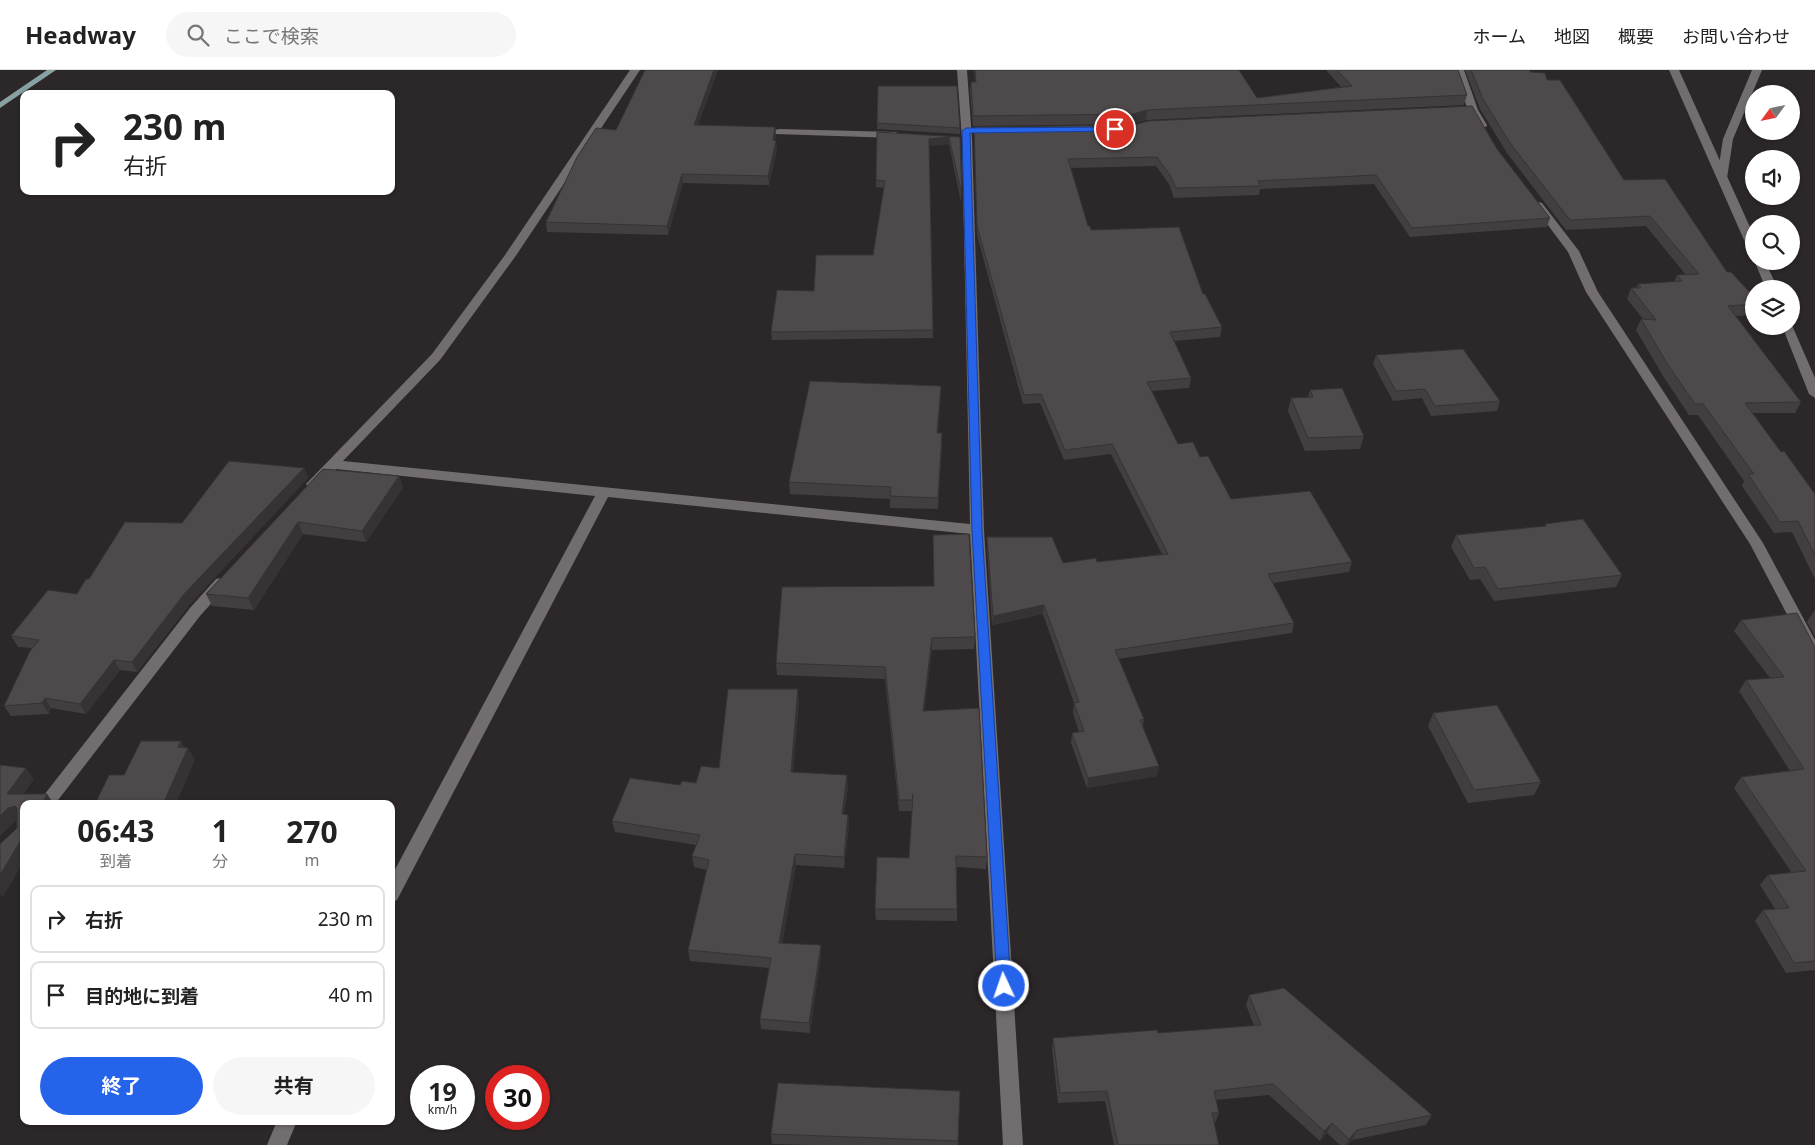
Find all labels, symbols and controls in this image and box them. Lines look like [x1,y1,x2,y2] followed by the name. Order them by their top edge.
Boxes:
[166,12,516,57] search box
[25,18,136,51] text: Headway
[184,21,212,49] icon: search
[224,23,319,49] text: ここで検索
[1473,24,1526,48] text: ホーム
[1554,24,1590,48] text: 地図
[1618,24,1654,48] text: 概要
[1682,24,1790,48] text: お問い合わせ
[1745,85,1800,140] north arrow
[1745,85,1800,335] map controls
[123,103,226,150] text: 230 m
[1094,108,1136,150] pin
[40,110,105,175] icon: right
[1101,115,1129,143] icon: arrive
[123,150,167,180] text: 右折
[1745,150,1800,205] button: sound
[1745,215,1800,270] button: search
[1745,280,1800,335] button: layers
[77,810,154,851] text: 06:43
[212,810,229,851] text: 1
[286,811,338,852] text: 270
[304,849,319,871] text: m
[100,850,132,872] text: 到着
[212,850,228,872] text: 分
[42,905,70,933] icon: right
[318,906,373,932] text: 230 m
[85,907,123,933] text: 右折
[977,959,1029,1011] position arrow
[42,981,70,1009] icon: arrive
[329,982,373,1008] text: 40 m
[85,983,199,1009] text: 目的地に到着
[40,1057,203,1115] button: 終了
[213,1057,375,1115] button: 共有
[485,1065,550,1130] speed limit sign: 30
[428,1074,457,1108] text: 19
[428,1101,457,1118] text: km/h

